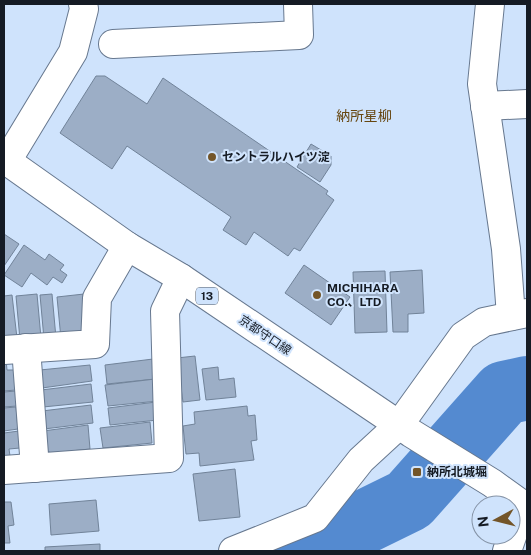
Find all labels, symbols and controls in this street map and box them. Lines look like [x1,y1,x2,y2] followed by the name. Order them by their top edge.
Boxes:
[336,108,392,124] district label: 納所星柳
[222,150,330,164] place label: セントラルハイツ淀
[206,151,218,163] marker: セントラルハイツ淀
[327,281,399,309] place label: MICHIHARA CO.、LTD
[196,288,218,304] road number: 13
[311,289,323,301] marker: MICHIHARA CO.、LTD
[236,312,294,358] street label: 京都守口線
[427,465,487,479] place label: 納所北城堀
[411,466,423,478] marker: 納所北城堀
[471,495,521,545] north arrow
[474,515,492,528] text: N

